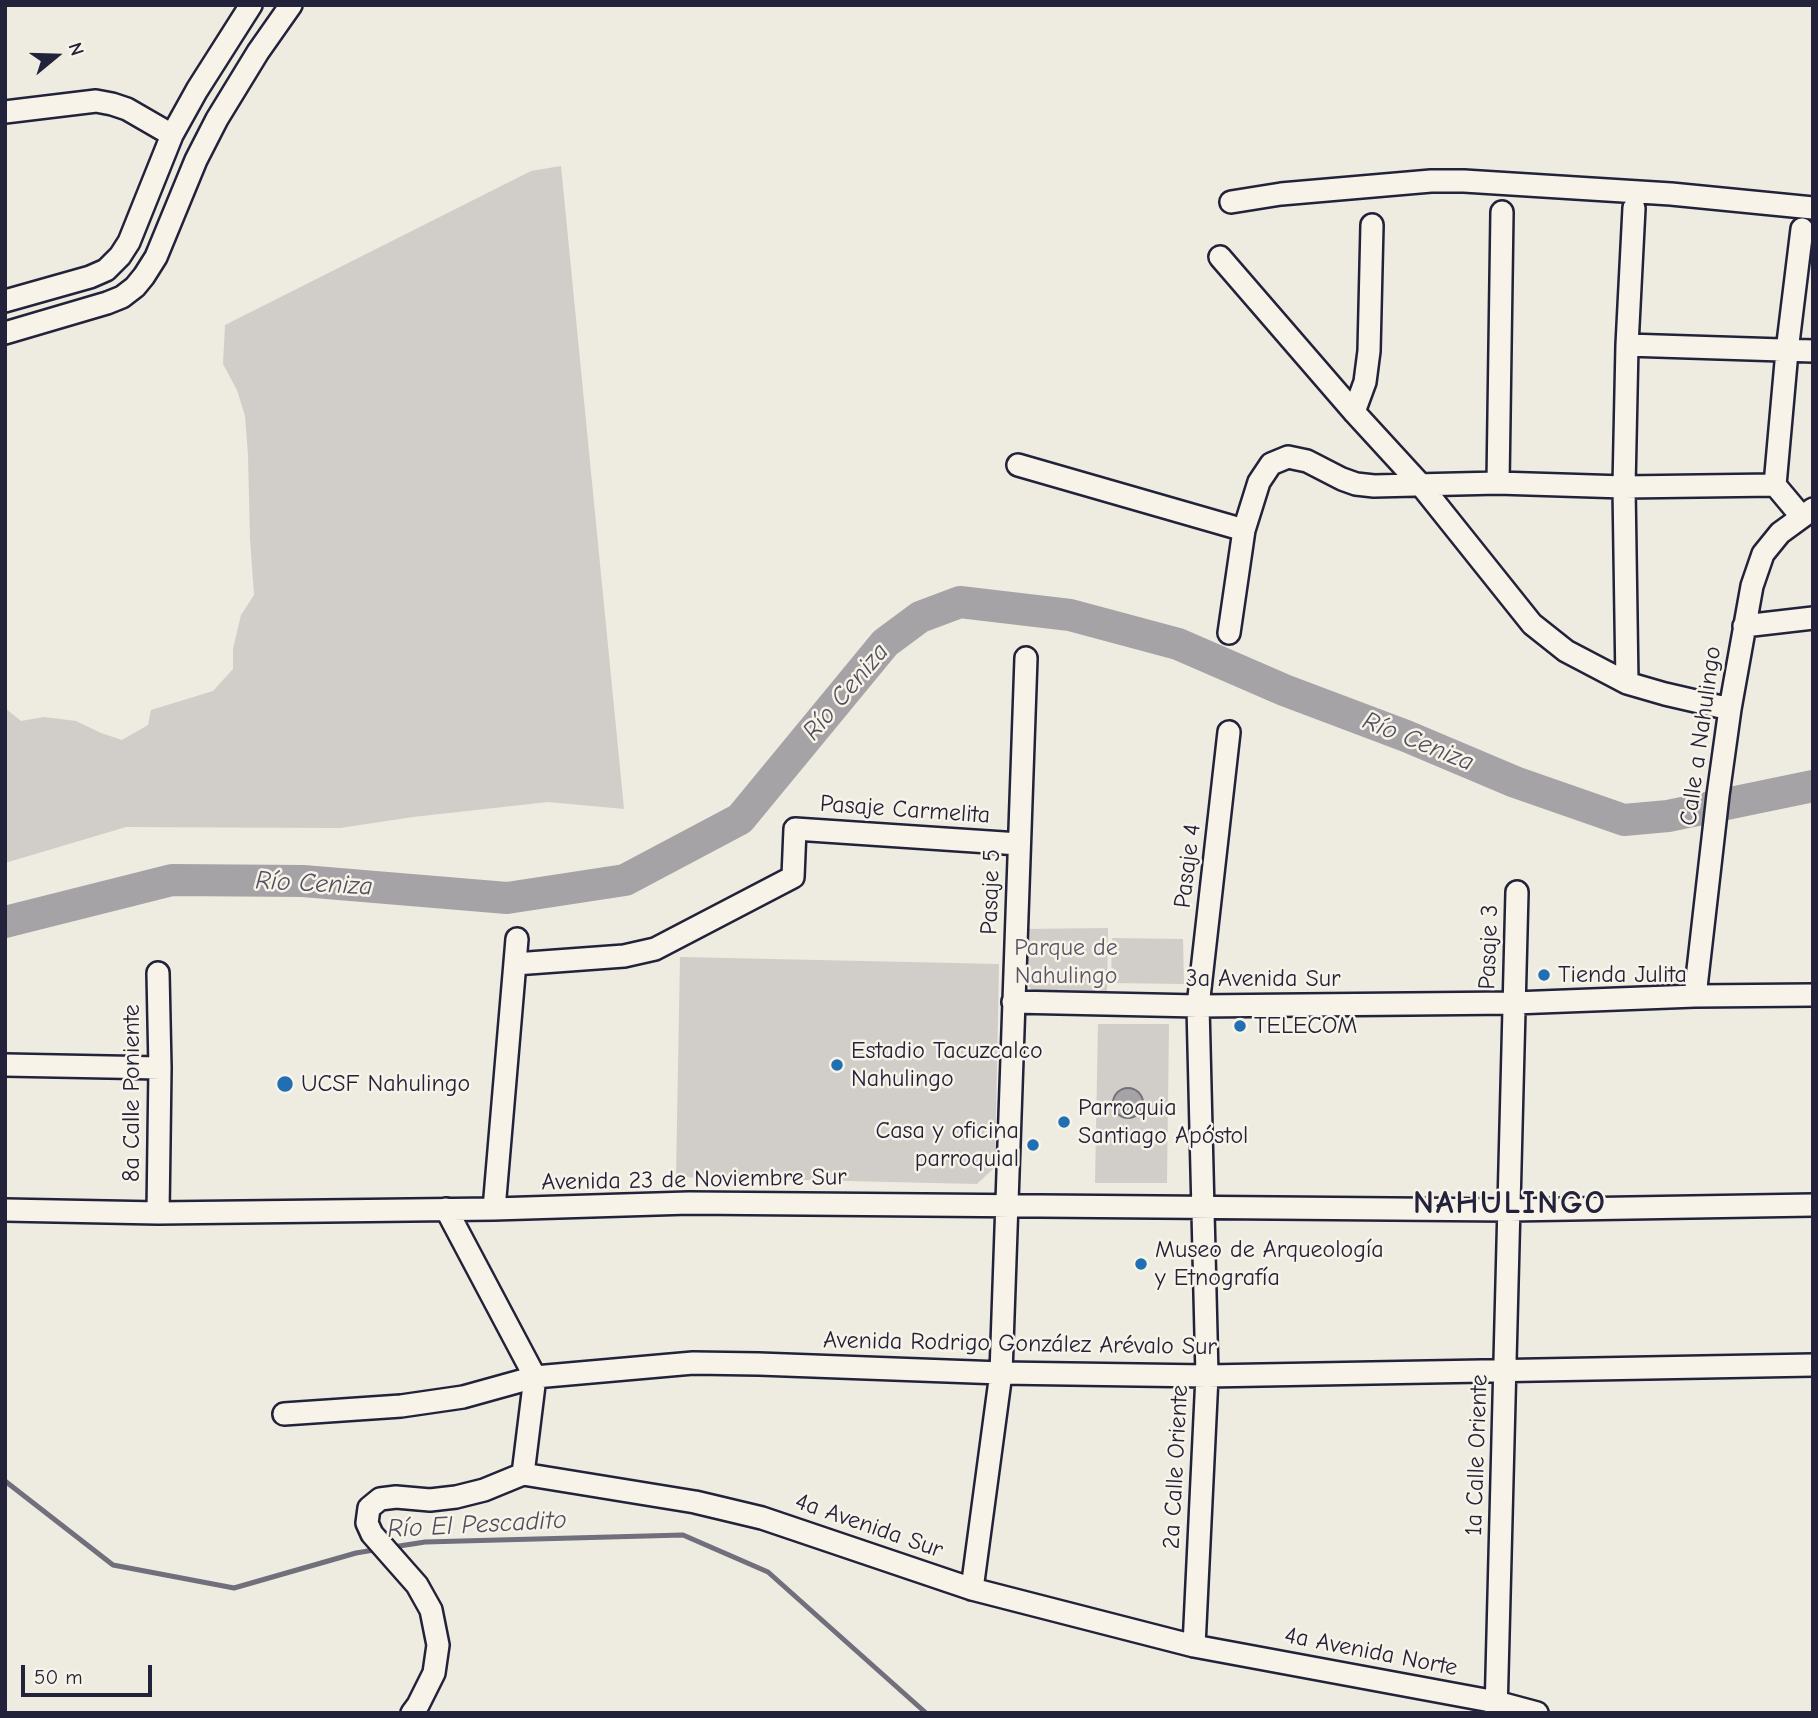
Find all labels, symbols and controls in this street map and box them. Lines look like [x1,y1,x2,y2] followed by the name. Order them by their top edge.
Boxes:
[21,21,91,91] north arrow
[63,40,88,59] text: N
[796,637,896,747] water label: Río Ceniza
[1674,644,1728,828] street label: Calle a Nahulingo
[1358,706,1478,778] water label: Río Ceniza
[819,790,991,830] street label: Pasaje Carmelita
[1169,822,1207,910] street label: Pasaje 4
[975,849,1007,935] street label: Pasaje 5
[255,865,373,903] water label: Río Ceniza
[1473,904,1505,990] street label: Pasaje 3
[1014,934,1118,990] park label: Parque de Nahulingo
[1558,961,1687,989] place label: Tienda Julita
[1186,965,1340,993] street label: 3a Avenida Sur
[1536,967,1552,983] marker: Tienda Julita
[118,1004,146,1182] street label: 8a Calle Poniente
[1254,1012,1357,1040] place label: TELECOM
[1232,1018,1248,1034] marker: TELECOM
[851,1037,1043,1093] place label: Estadio Tacuzcalco Nahulingo
[829,1057,845,1073] marker: Estadio Tacuzcalco Nahulingo
[301,1070,470,1098] place label: UCSF Nahulingo
[275,1074,295,1094] marker: UCSF Nahulingo
[1078,1094,1248,1150] place label: Parroquia Santiago Apóstol
[1056,1114,1072,1130] marker: Parroquia Santiago Apóstol
[875,1117,1019,1173] place label: Casa y oficina parroquial
[1025,1137,1041,1153] marker: Casa y oficina parroquial
[541,1163,847,1197] street label: Avenida 23 de Noviembre Sur
[1414,1185,1606,1223] district label: NAHULINGO
[1155,1236,1384,1292] place label: Museo de Arqueología y Etnografía
[1133,1256,1149,1272] marker: Museo de Arqueología y Etnografía
[823,1326,1217,1362] street label: Avenida Rodrigo González Arévalo Sur
[1460,1374,1494,1536] street label: 1a Calle Oriente
[1157,1384,1195,1550] street label: 2a Calle Oriente
[791,1487,947,1565] street label: 4a Avenida Sur
[387,1505,567,1545] water label: Río El Pescadito
[1282,1621,1460,1683] street label: 4a Avenida Norte
[24,1652,156,1696] scale bar
[34,1665,83,1689] text: 50 m

